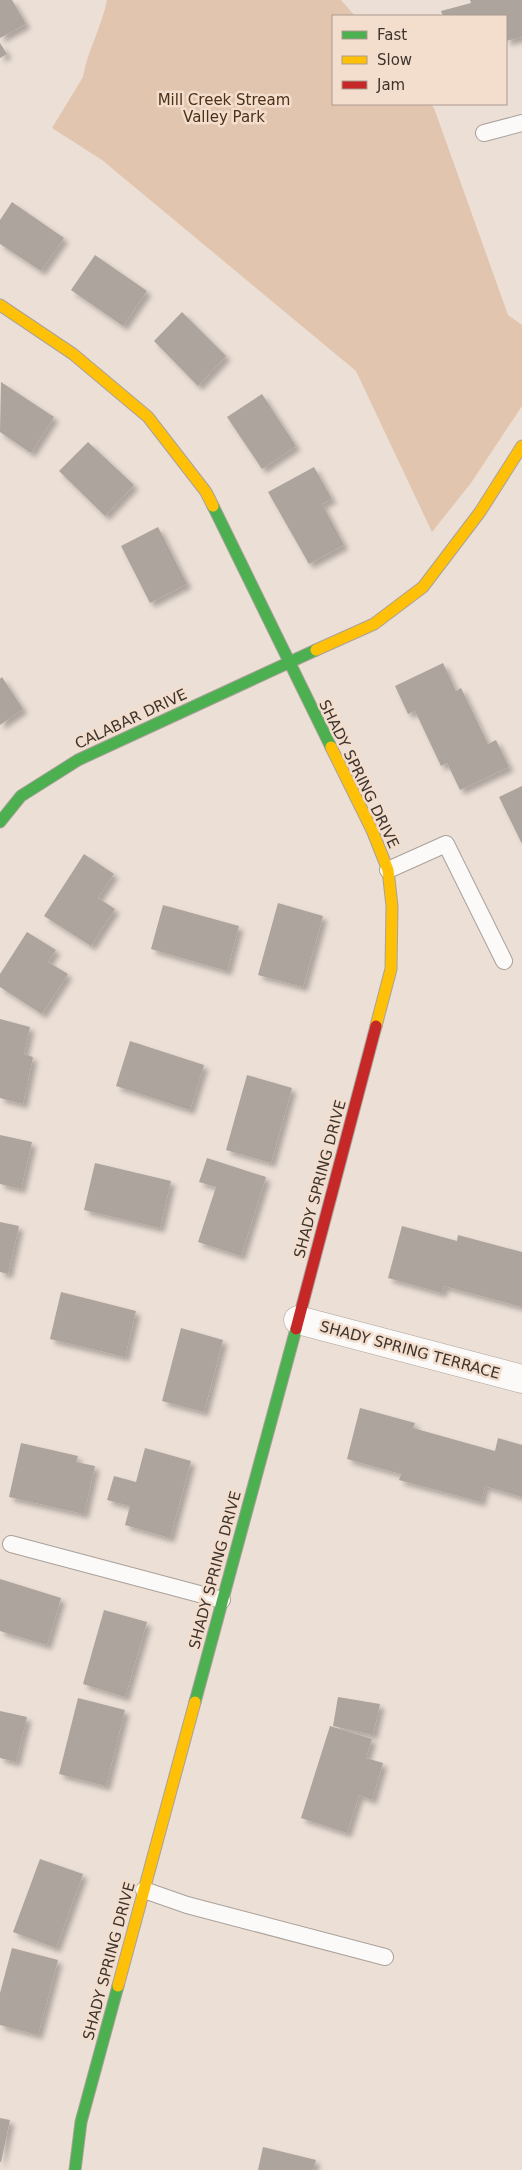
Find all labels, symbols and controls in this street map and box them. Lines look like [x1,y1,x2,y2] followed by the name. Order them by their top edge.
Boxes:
[332,15,507,105] legend
[377,26,407,44] text: Fast
[377,51,412,69] text: Slow
[376,76,405,94] text: Jam
[158,91,290,126] park label: Mill Creek Stream Valley Park
[72,685,190,753] street label: CALABAR DRIVE
[315,697,403,851] street label: SHADY SPRING DRIVE
[290,1098,350,1260] street label: SHADY SPRING DRIVE
[318,1317,502,1383] street label: SHADY SPRING TERRACE
[185,1489,245,1651] street label: SHADY SPRING DRIVE
[79,1880,139,2042] street label: SHADY SPRING DRIVE

